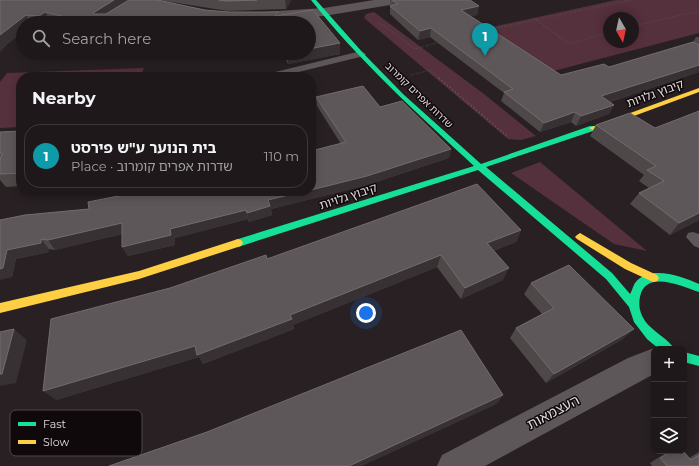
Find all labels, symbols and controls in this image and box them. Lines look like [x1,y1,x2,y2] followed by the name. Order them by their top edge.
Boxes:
[603,12,639,48] north arrow
[16,16,316,60] search box
[472,23,498,56] pin: 1
[30,27,52,49] icon: search
[62,29,151,48] text: Search here
[382,59,456,131] street label: שדרות אפרים קומרוב
[624,76,686,110] street label: קיבוץ גלויות
[32,88,96,108] text: Nearby
[71,138,216,157] text: בית הנוער ע"ש פירסט
[43,148,49,164] text: 1
[264,148,299,164] text: 110 m
[71,158,233,174] text: Place · שדרות אפרים קומרוב
[317,179,379,212] street label: קיבוץ גלויות
[356,303,376,323] your location
[651,346,687,454] map controls
[651,346,687,382] button: +
[651,382,687,418] button: −
[524,391,582,433] street label: העצמאות
[10,410,142,456] legend
[43,417,67,431] text: Fast
[651,418,687,454] button: layers
[43,435,69,449] text: Slow

